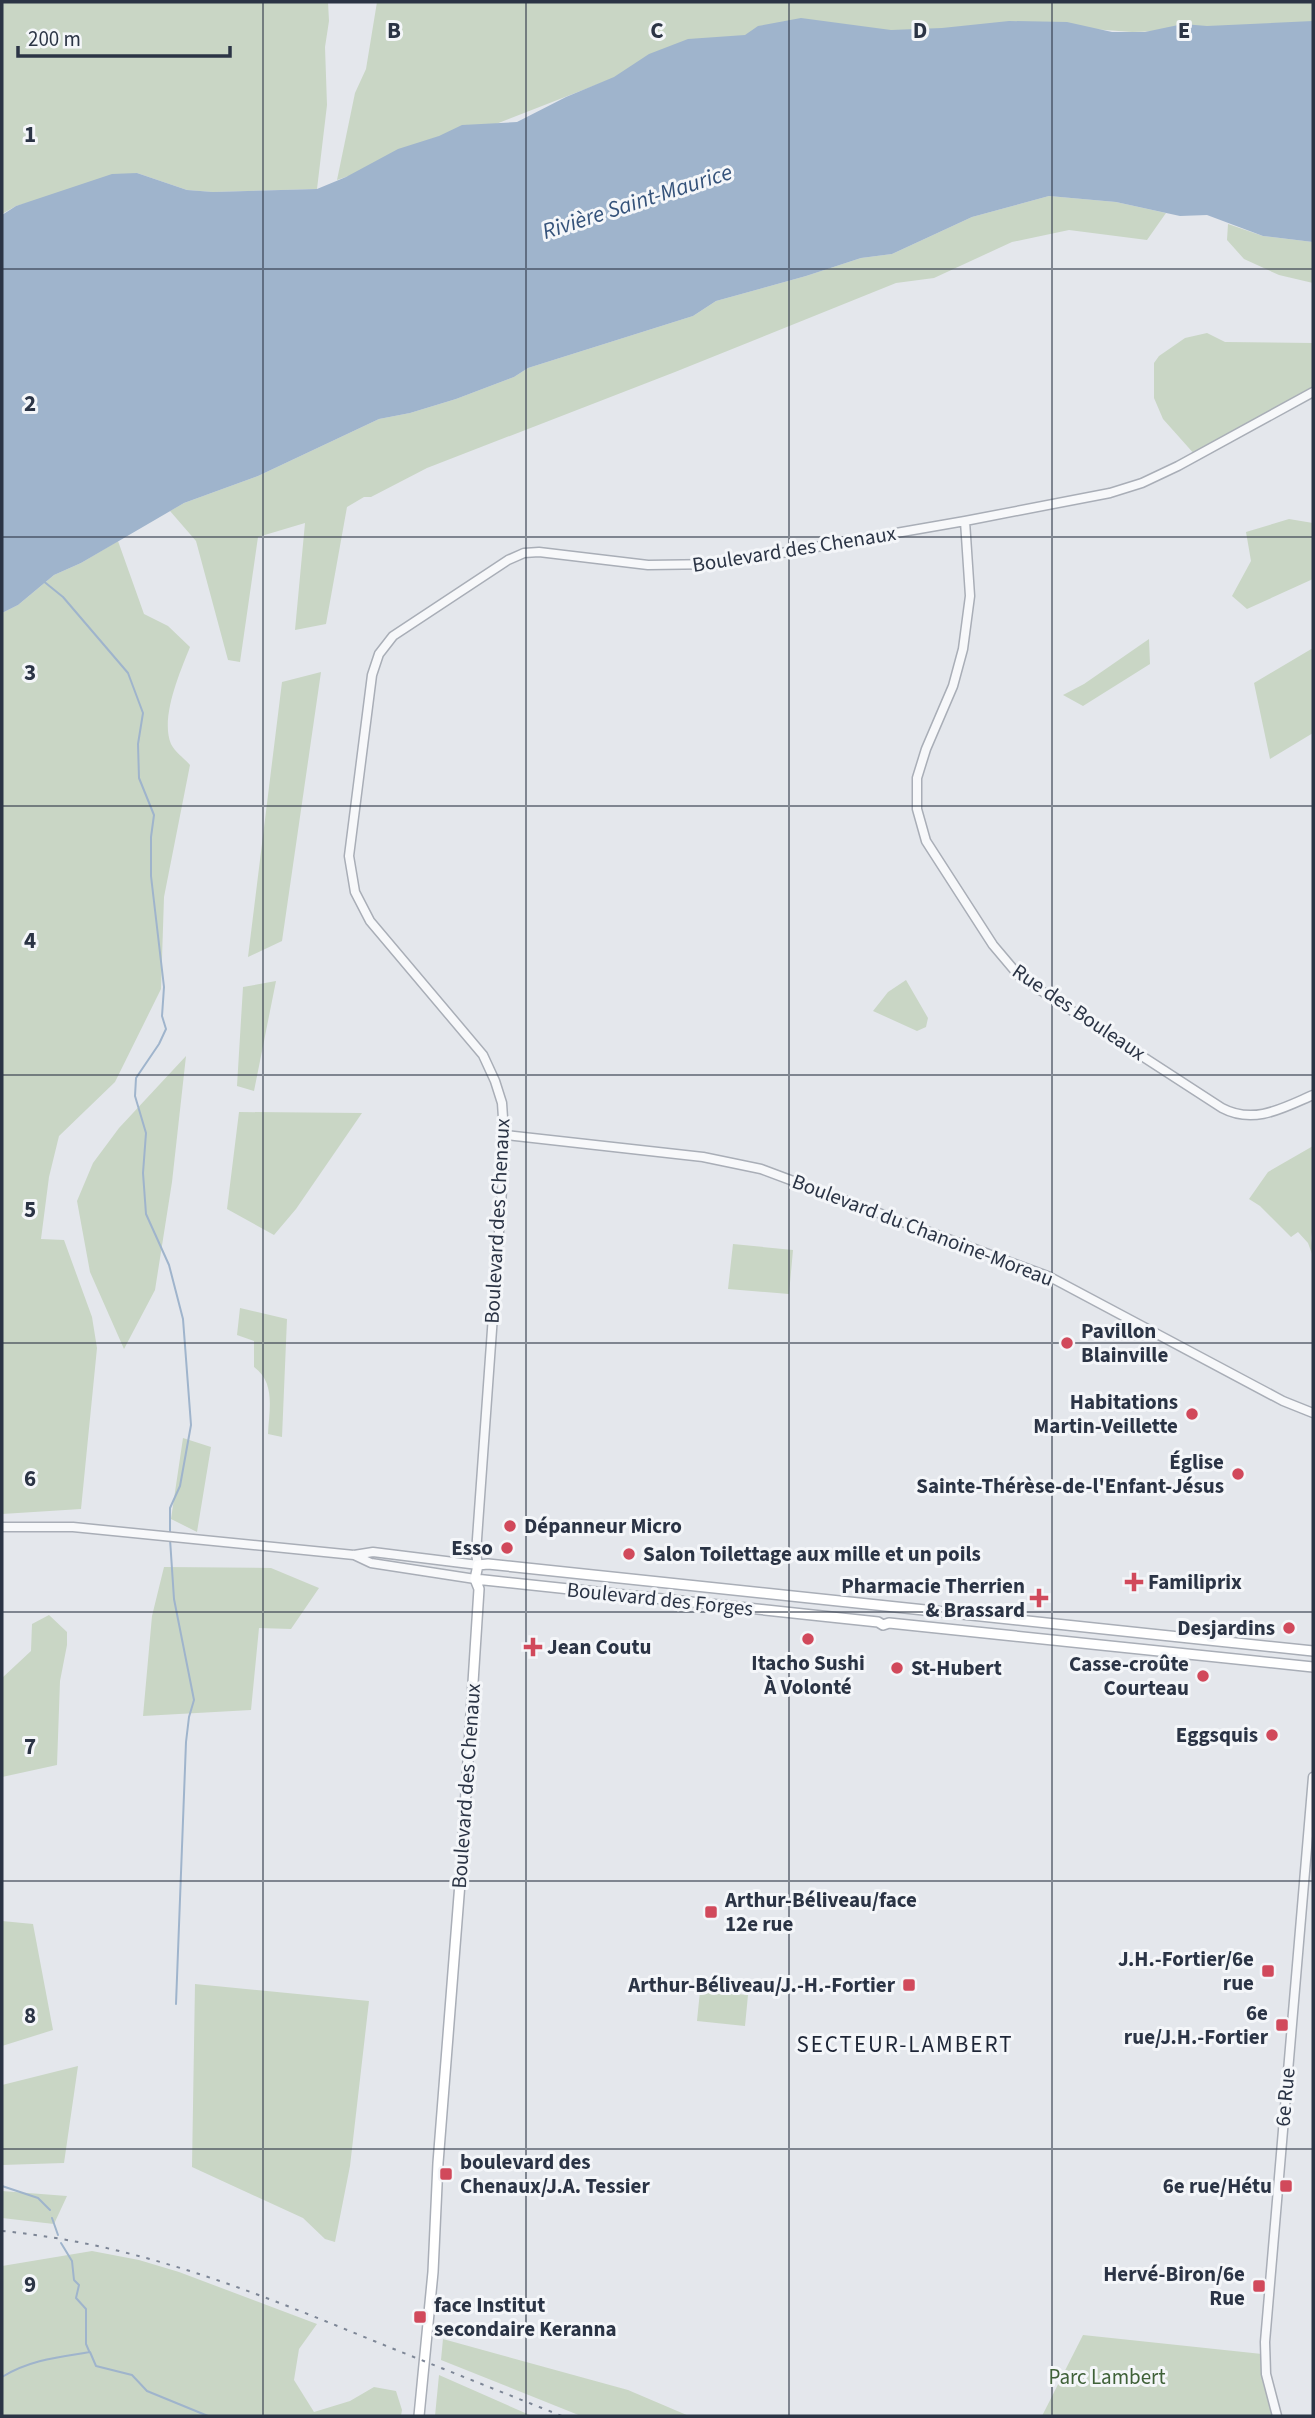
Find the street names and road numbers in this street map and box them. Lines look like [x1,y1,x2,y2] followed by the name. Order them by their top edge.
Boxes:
[690,518,899,580] street label: Boulevard des Chenaux
[1006,956,1152,1068] street label: Rue des Bouleaux
[477,1117,517,1324] street label: Boulevard des Chenaux
[788,1166,1058,1294] street label: Boulevard du Chanoine-Moreau
[565,1574,755,1624] street label: Boulevard des Forges
[444,1682,488,1890] street label: Boulevard des Chenaux
[1267,2066,1303,2128] street label: 6e Rue

